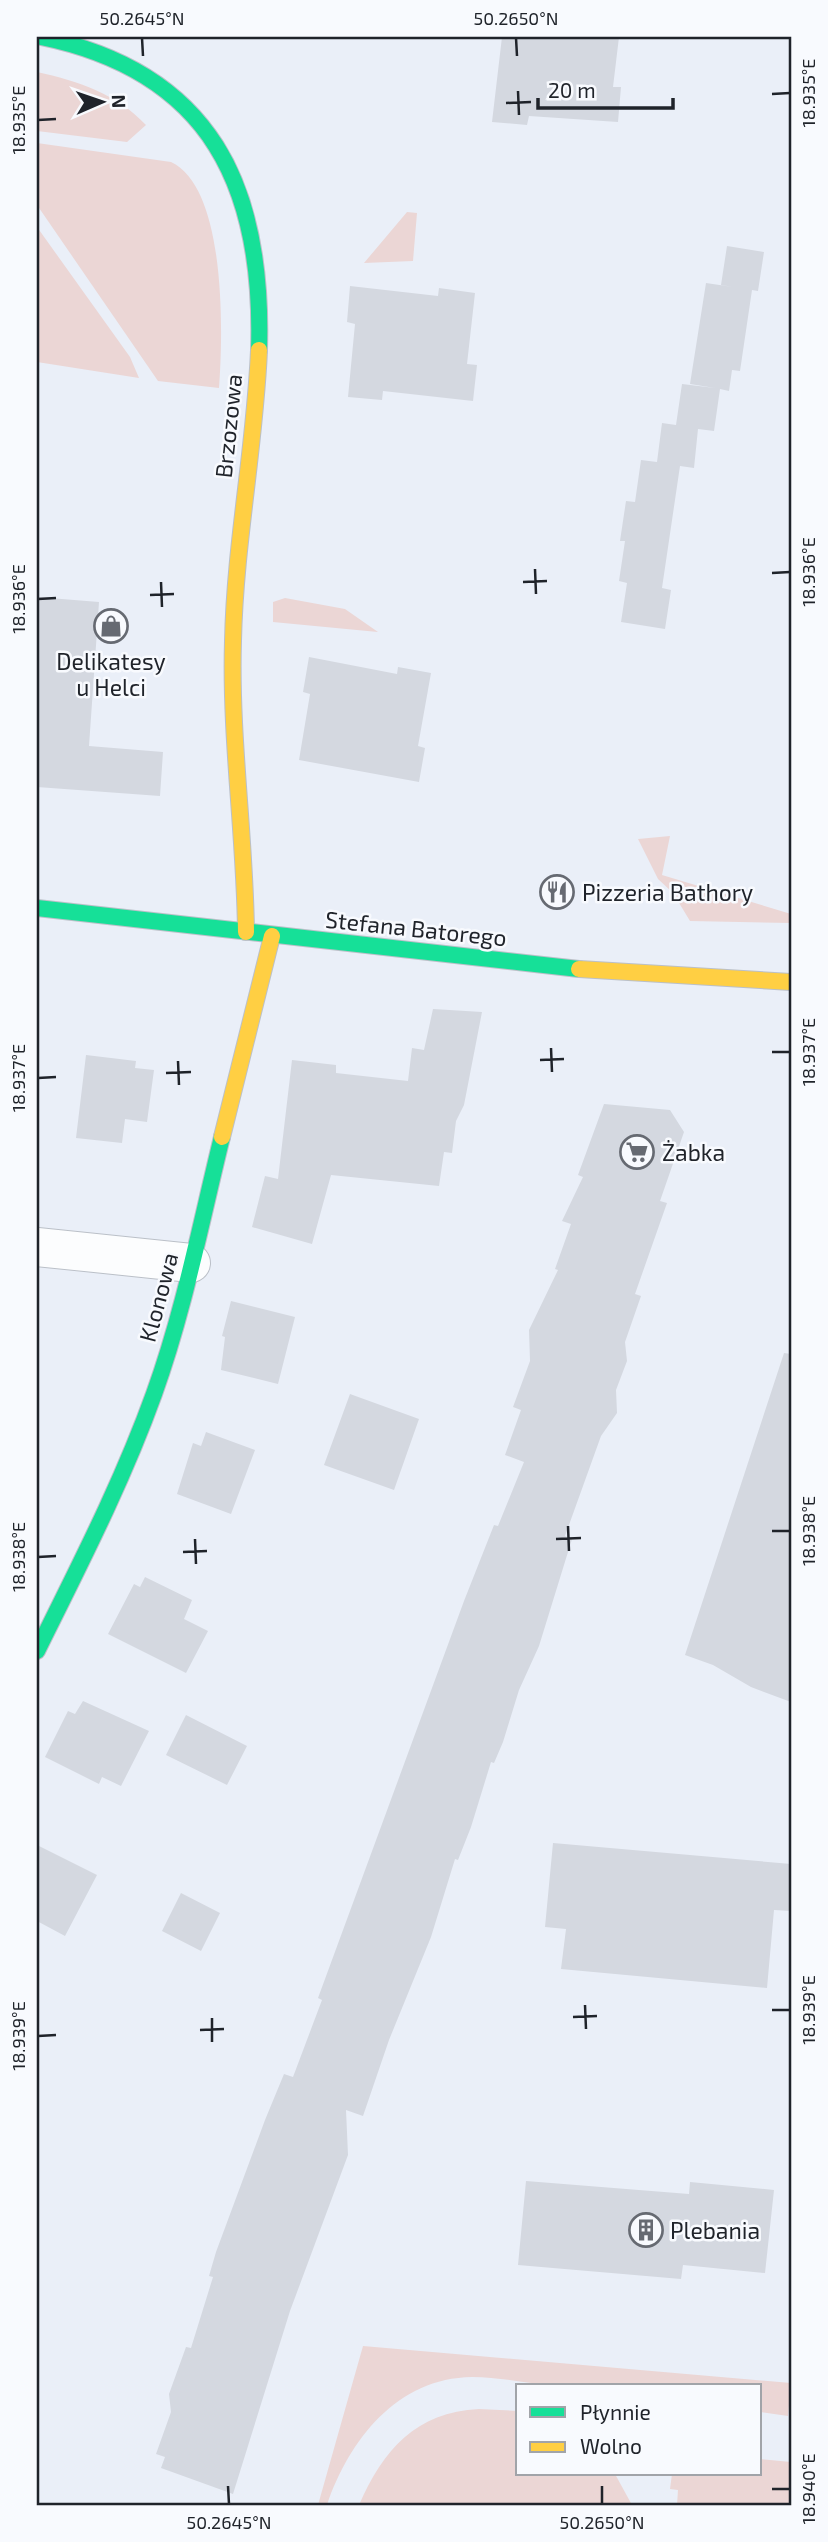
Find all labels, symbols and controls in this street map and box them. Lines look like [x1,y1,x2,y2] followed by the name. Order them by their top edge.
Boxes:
[100,7,184,29] text: 50.2645°N
[474,7,558,29] text: 50.2650°N
[797,59,819,127] text: 18.935°E
[66,66,136,136] north arrow
[538,66,672,110] scale bar
[548,77,596,102] text: 20 m
[7,86,29,154] text: 18.935°E
[108,94,131,109] text: N
[209,373,247,479] street label: Brzozowa
[797,537,819,607] text: 18.936°E
[7,564,29,634] text: 18.936°E
[92,607,130,645] shop icon: Delikatesy u Helci
[56,647,166,701] place label: Delikatesy u Helci
[538,873,576,911] restaurant icon: Pizzeria Bathory
[582,878,753,906] place label: Pizzeria Bathory
[324,905,508,951] street label: Stefana Batorego
[797,1018,819,1086] text: 18.937°E
[7,1044,29,1112] text: 18.937°E
[618,1133,656,1171] supermarket icon: Żabka
[662,1138,725,1166] place label: Żabka
[133,1249,183,1345] street label: Klonowa
[797,1496,819,1566] text: 18.938°E
[7,1522,29,1592] text: 18.938°E
[797,1975,819,2045] text: 18.939°E
[7,2001,29,2071] text: 18.939°E
[627,2211,665,2249] building icon: Plebania
[670,2216,760,2244] place label: Plebania
[516,2384,762,2476] legend
[580,2399,651,2424] text: Płynnie
[580,2433,642,2458] text: Wolno
[797,2453,819,2525] text: 18.940°E
[187,2511,271,2533] text: 50.2645°N
[560,2511,644,2533] text: 50.2650°N

